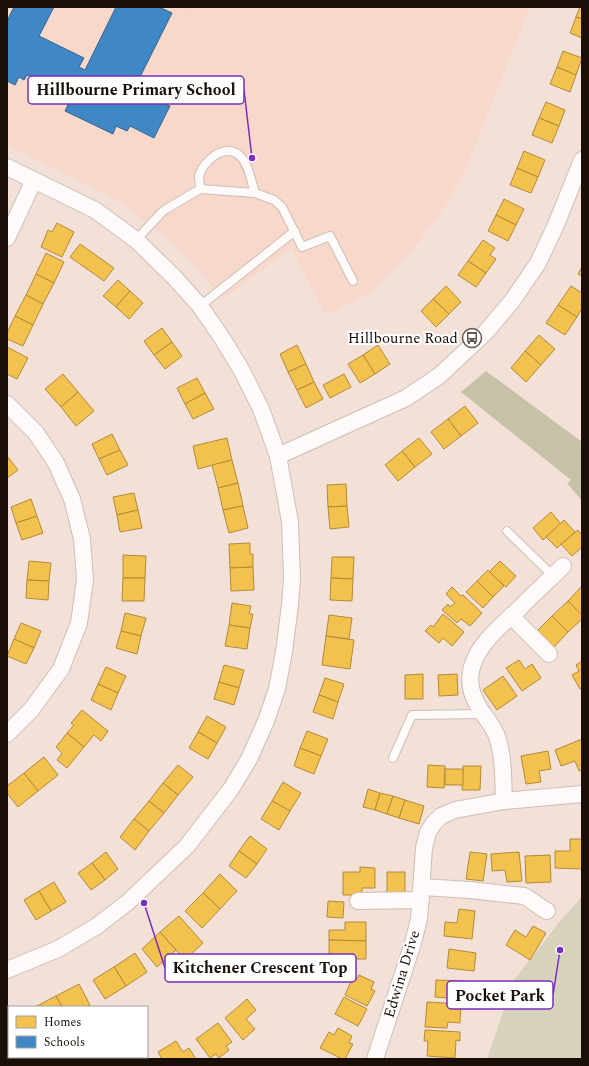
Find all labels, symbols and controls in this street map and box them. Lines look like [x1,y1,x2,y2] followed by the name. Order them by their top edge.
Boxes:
[28,76,244,104] callout: Hillbourne Primary School
[36,78,236,102] text: Hillbourne Primary School
[348,327,458,350] place label: Hillbourne Road
[461,327,483,349] bus stop icon: Hillbourne Road
[378,927,426,1021] street label: Edwina Drive
[165,954,356,982] callout: Kitchener Crescent Top
[173,956,347,980] text: Kitchener Crescent Top
[447,981,553,1009] callout: Pocket Park
[455,984,545,1008] text: Pocket Park
[8,1006,148,1058] legend
[44,1013,82,1032] text: Homes
[44,1033,85,1052] text: Schools

